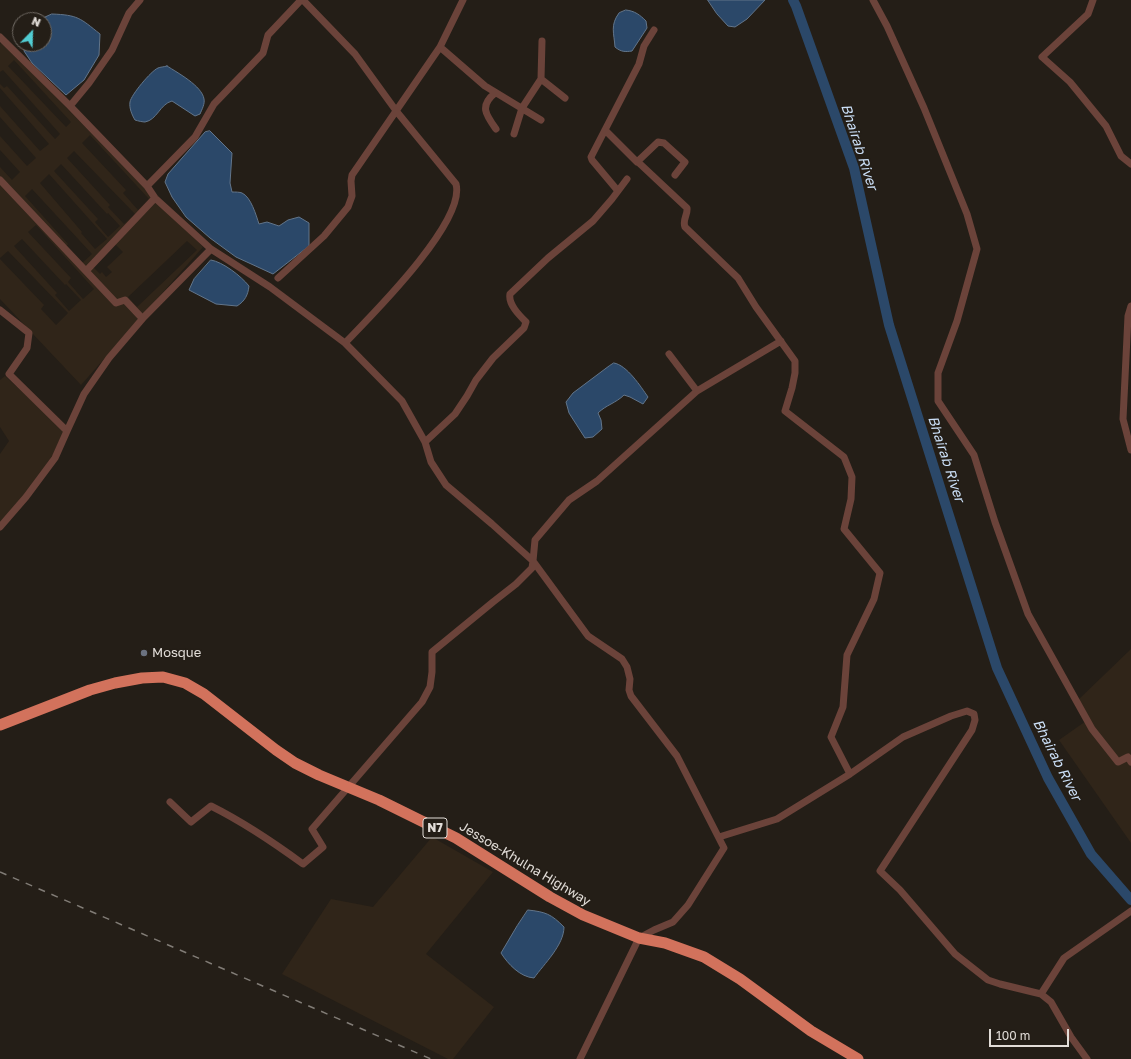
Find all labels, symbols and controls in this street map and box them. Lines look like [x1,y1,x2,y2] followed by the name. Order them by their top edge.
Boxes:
[12,12,52,52] north arrow
[30,14,43,29] text: N
[837,102,881,192] water label: Bhairab River
[924,414,968,504] water label: Bhairab River
[152,645,201,661] place label: Mosque
[139,648,149,658] marker: Mosque
[1029,716,1085,804] water label: Bhairab River
[423,818,447,838] road number: N7
[457,819,593,909] street label: Jessoe-Khulna Highway
[991,1021,1071,1047] scale bar
[996,1028,1030,1043] text: 100 m

